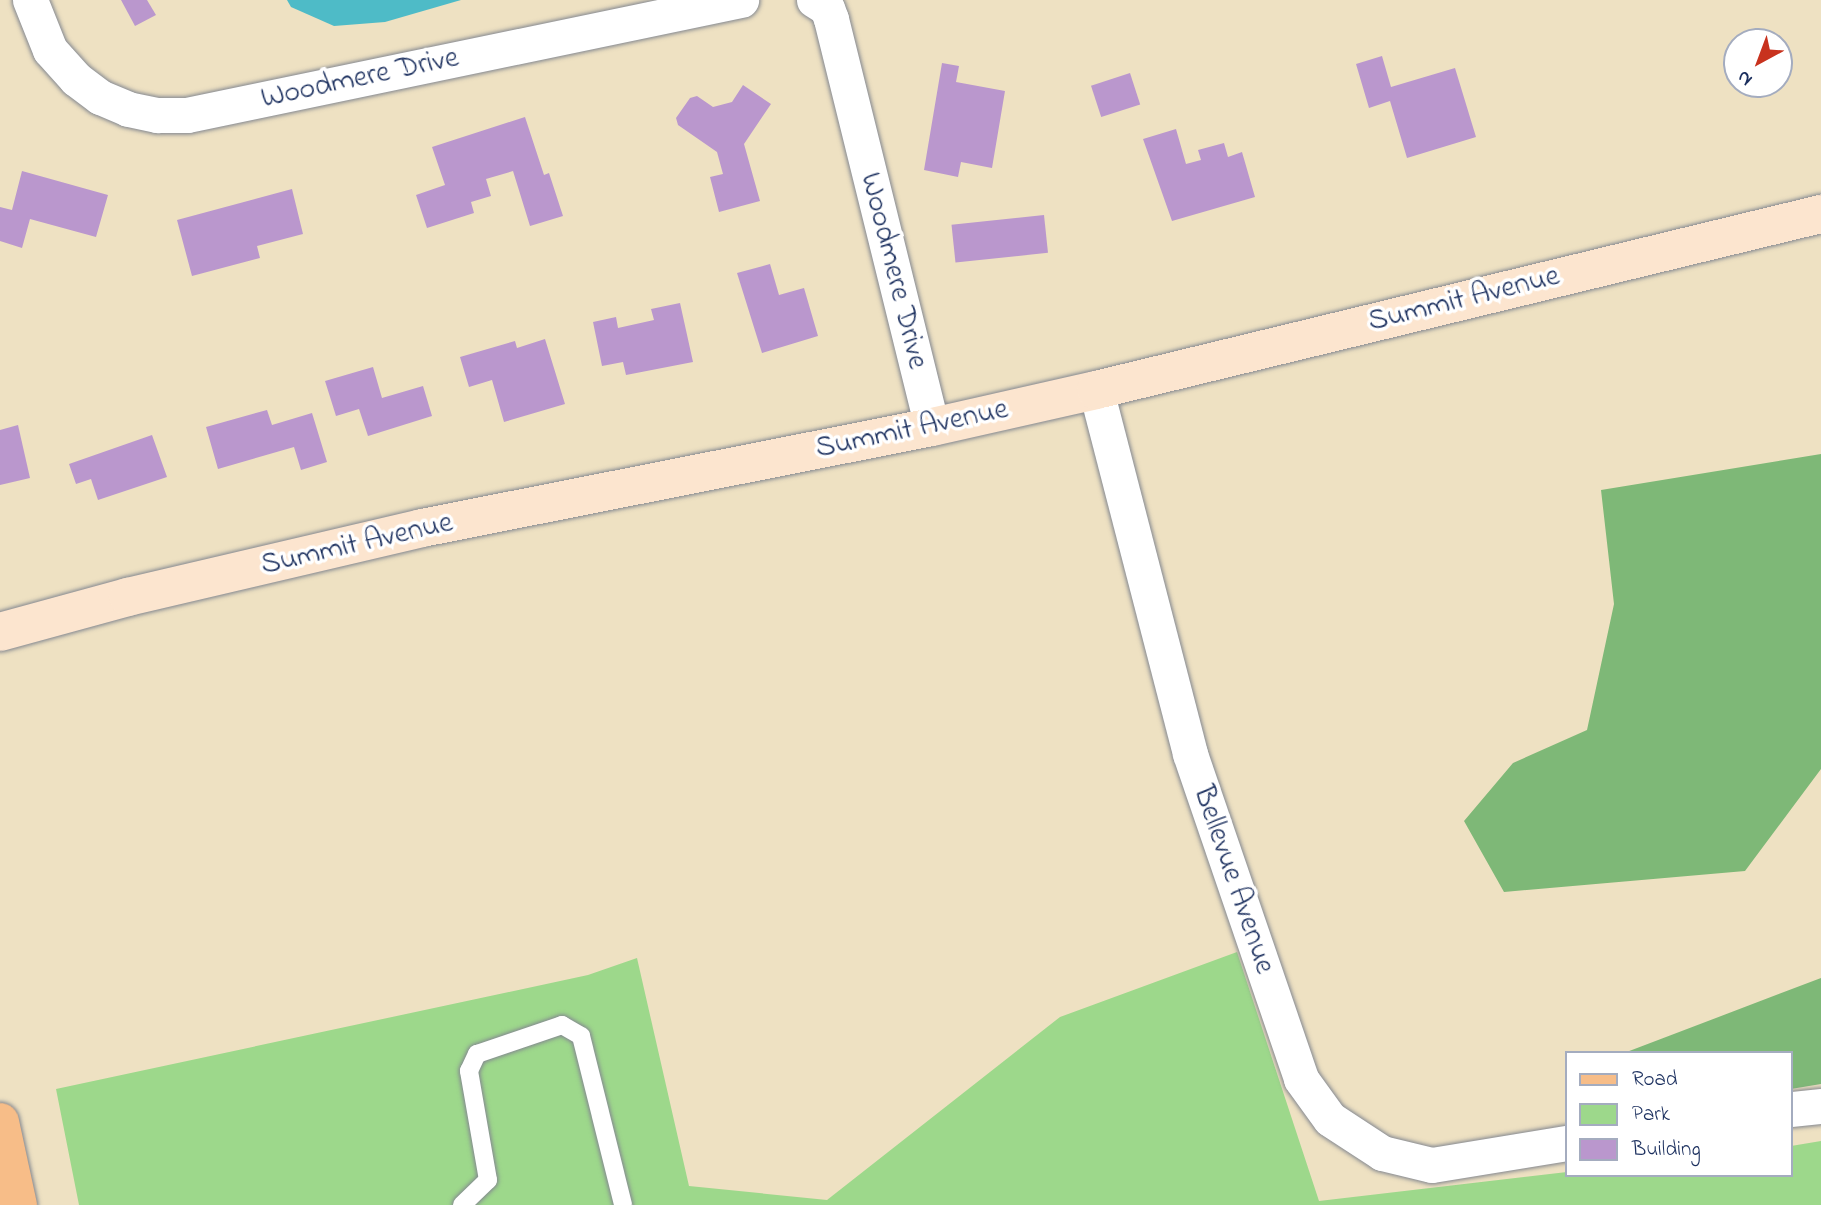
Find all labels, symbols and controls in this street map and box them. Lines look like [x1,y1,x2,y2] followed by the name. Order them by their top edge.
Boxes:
[1723,28,1793,98] north arrow
[258,41,462,117] street label: Woodmere Drive
[1732,63,1759,92] text: N
[851,169,935,373] street label: Woodmere Drive
[1365,259,1563,341] street label: Summit Avenue
[813,392,1011,468] street label: Summit Avenue
[258,505,456,585] street label: Summit Avenue
[1184,781,1282,979] street label: Bellevue Avenue
[1566,1051,1793,1177] legend
[1632,1065,1678,1095] text: Road
[1632,1100,1670,1130] text: Park
[1632,1135,1701,1165] text: Building

